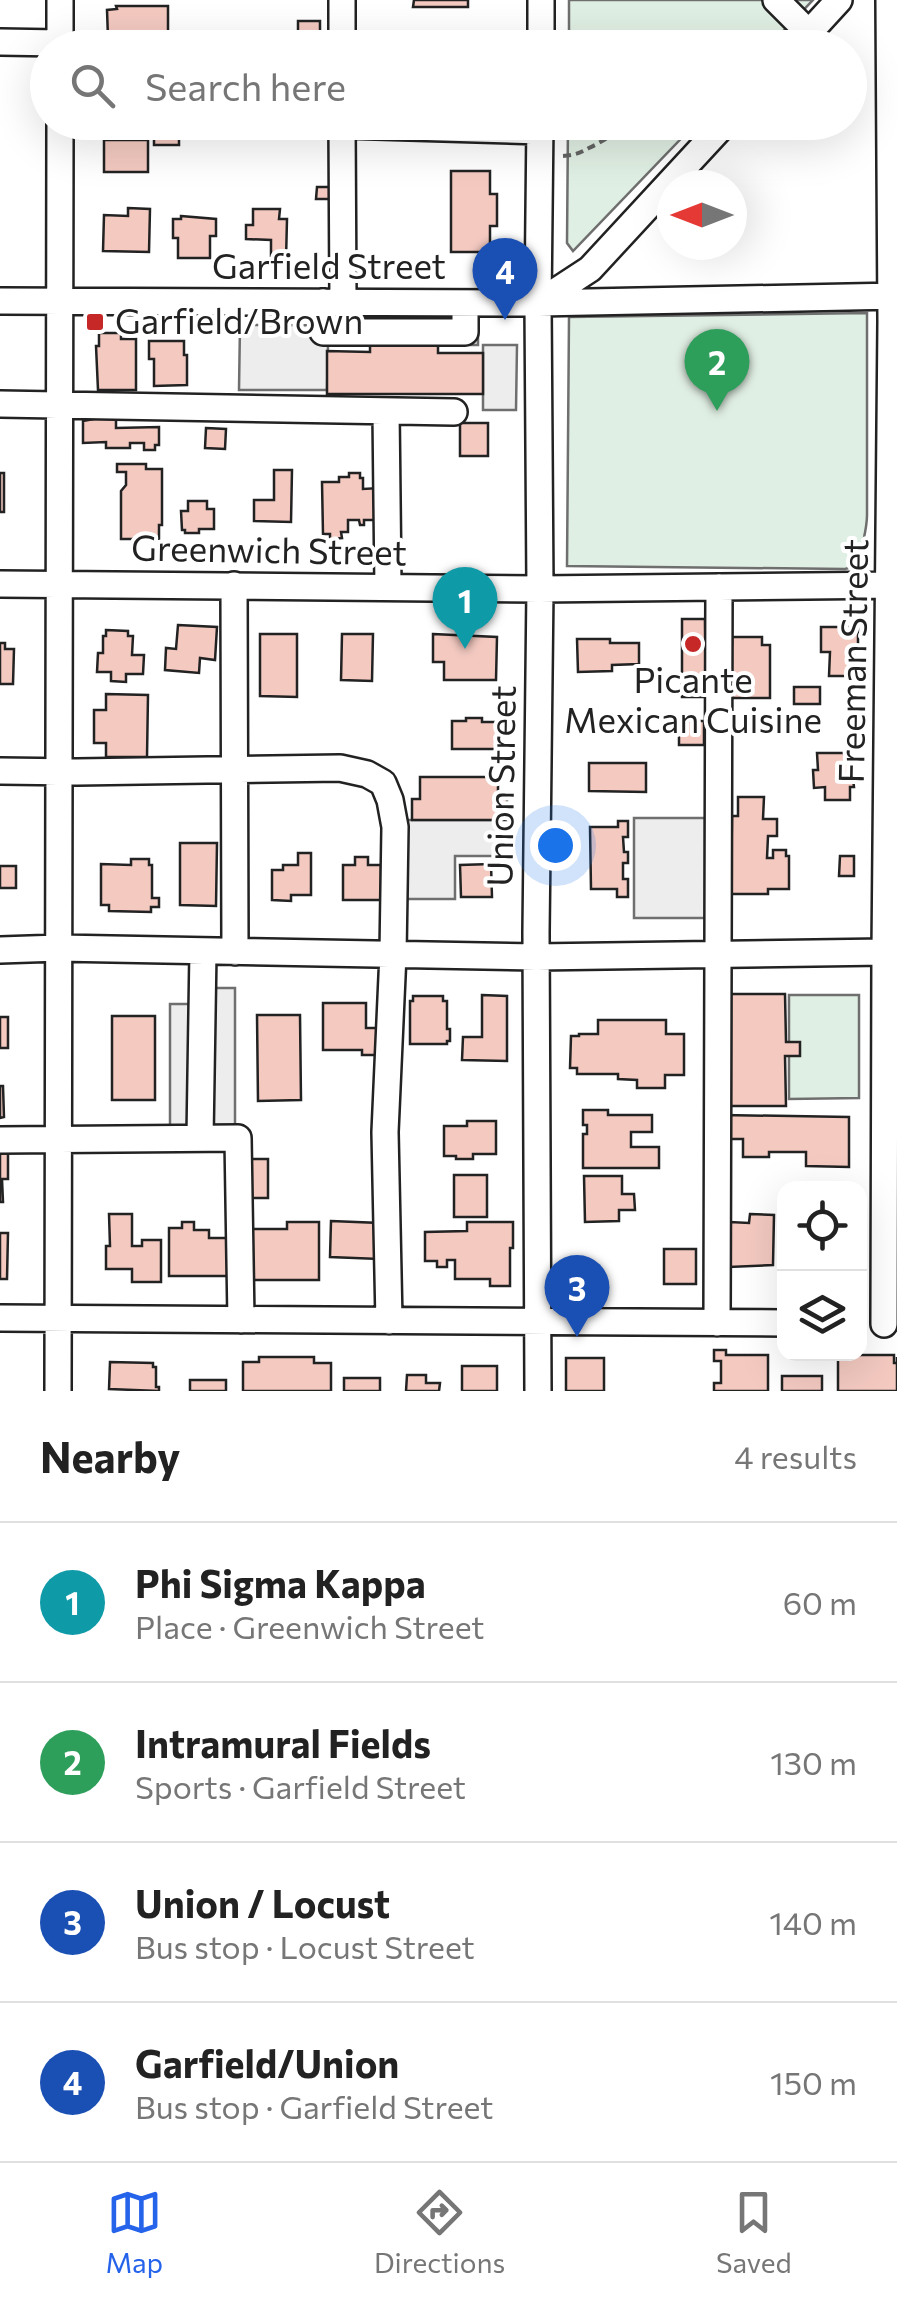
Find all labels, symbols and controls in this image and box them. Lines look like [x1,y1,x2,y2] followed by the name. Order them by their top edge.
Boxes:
[30,30,867,140] search box
[65,58,120,113] icon: search
[145,62,346,109] text: Search here
[657,170,747,260] north arrow
[472,238,538,320] pin: 4
[212,243,446,286] street label: Garfield Street
[115,298,363,341] place label: Garfield/Brown
[84,311,106,333] marker: Garfield/Brown
[684,328,750,411] pin: 2
[131,525,407,572] street label: Greenwich Street
[828,538,875,784] street label: Freeman Street
[432,566,498,649] pin: 1
[682,633,704,655] marker: Picante Mexican Cuisine
[564,657,822,740] place label: Picante Mexican Cuisine
[476,685,523,887] street label: Union Street
[530,820,581,871] your location
[777,1181,867,1361] map controls
[777,1181,867,1271] button: locate
[544,1254,610,1337] pin: 3
[777,1271,867,1361] button: layers
[40,1430,180,1482] text: Nearby
[734,1436,857,1476] text: 4 results
[135,1559,426,1606] text: Phi Sigma Kappa
[65,1582,80,1622] text: 1
[783,1582,857,1622] text: 60 m
[135,1606,484,1646] text: Place · Greenwich Street
[135,1719,431,1766] text: Intramural Fields
[63,1742,82,1782] text: 2
[770,1742,857,1782] text: 130 m
[135,1766,466,1806] text: Sports · Garfield Street
[135,1879,390,1926] text: Union / Locust
[63,1902,82,1942] text: 3
[769,1902,857,1942] text: 140 m
[135,1926,475,1966] text: Bus stop · Locust Street
[135,2039,399,2086] text: Garfield/Union
[63,2062,82,2102] text: 4
[770,2062,857,2102] text: 150 m
[135,2086,493,2126] text: Bus stop · Garfield Street
[105,2185,163,2279] tab: Map
[374,2185,505,2279] tab: Directions
[716,2185,792,2279] tab: Saved

